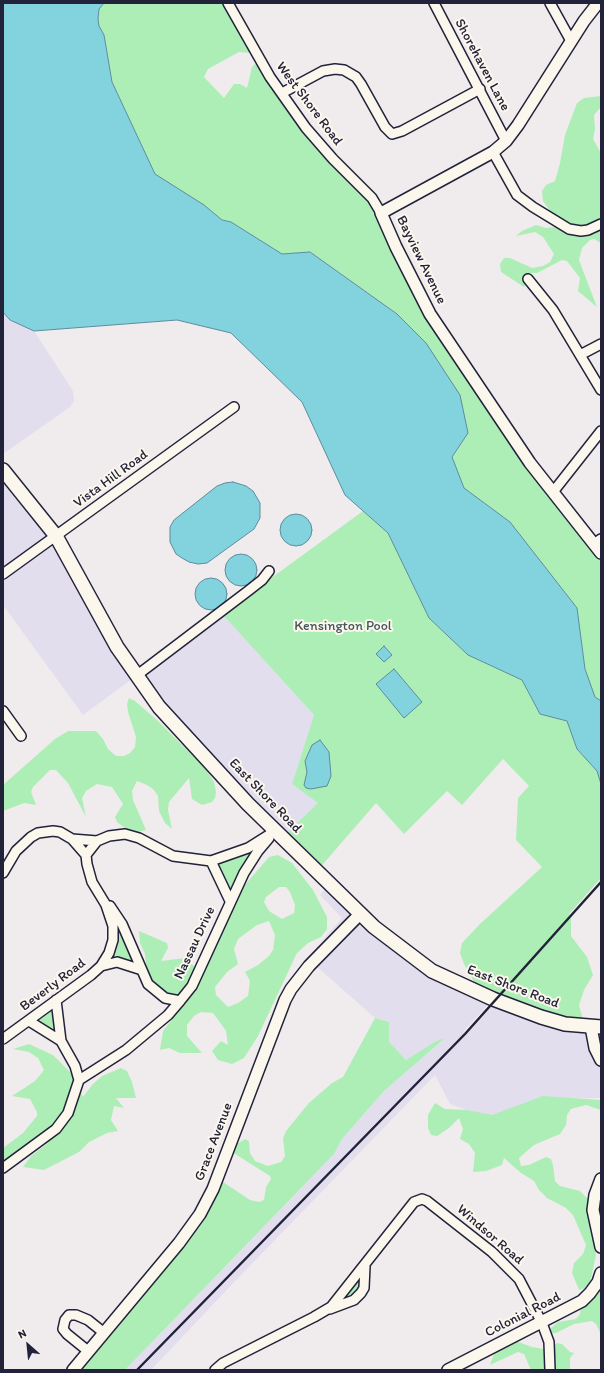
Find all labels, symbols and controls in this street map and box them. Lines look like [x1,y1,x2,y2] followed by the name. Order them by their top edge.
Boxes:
[451,16,513,114] street label: Shorehaven Lane
[272,59,346,149] street label: West Shore Road
[392,213,450,307] street label: Bayview Avenue
[71,446,151,512] street label: Vista Hill Road
[294,618,392,634] park label: Kensington Pool
[225,755,305,837] street label: East Shore Road
[171,904,219,982] street label: Nassau Drive
[17,955,89,1015] street label: Beverly Road
[465,962,561,1012] street label: East Shore Road
[191,1100,237,1184] street label: Grace Avenue
[453,1201,527,1269] street label: Windsor Road
[482,1289,564,1341] street label: Colonial Road
[8,1325,48,1365] north arrow
[16,1326,29,1341] text: N

